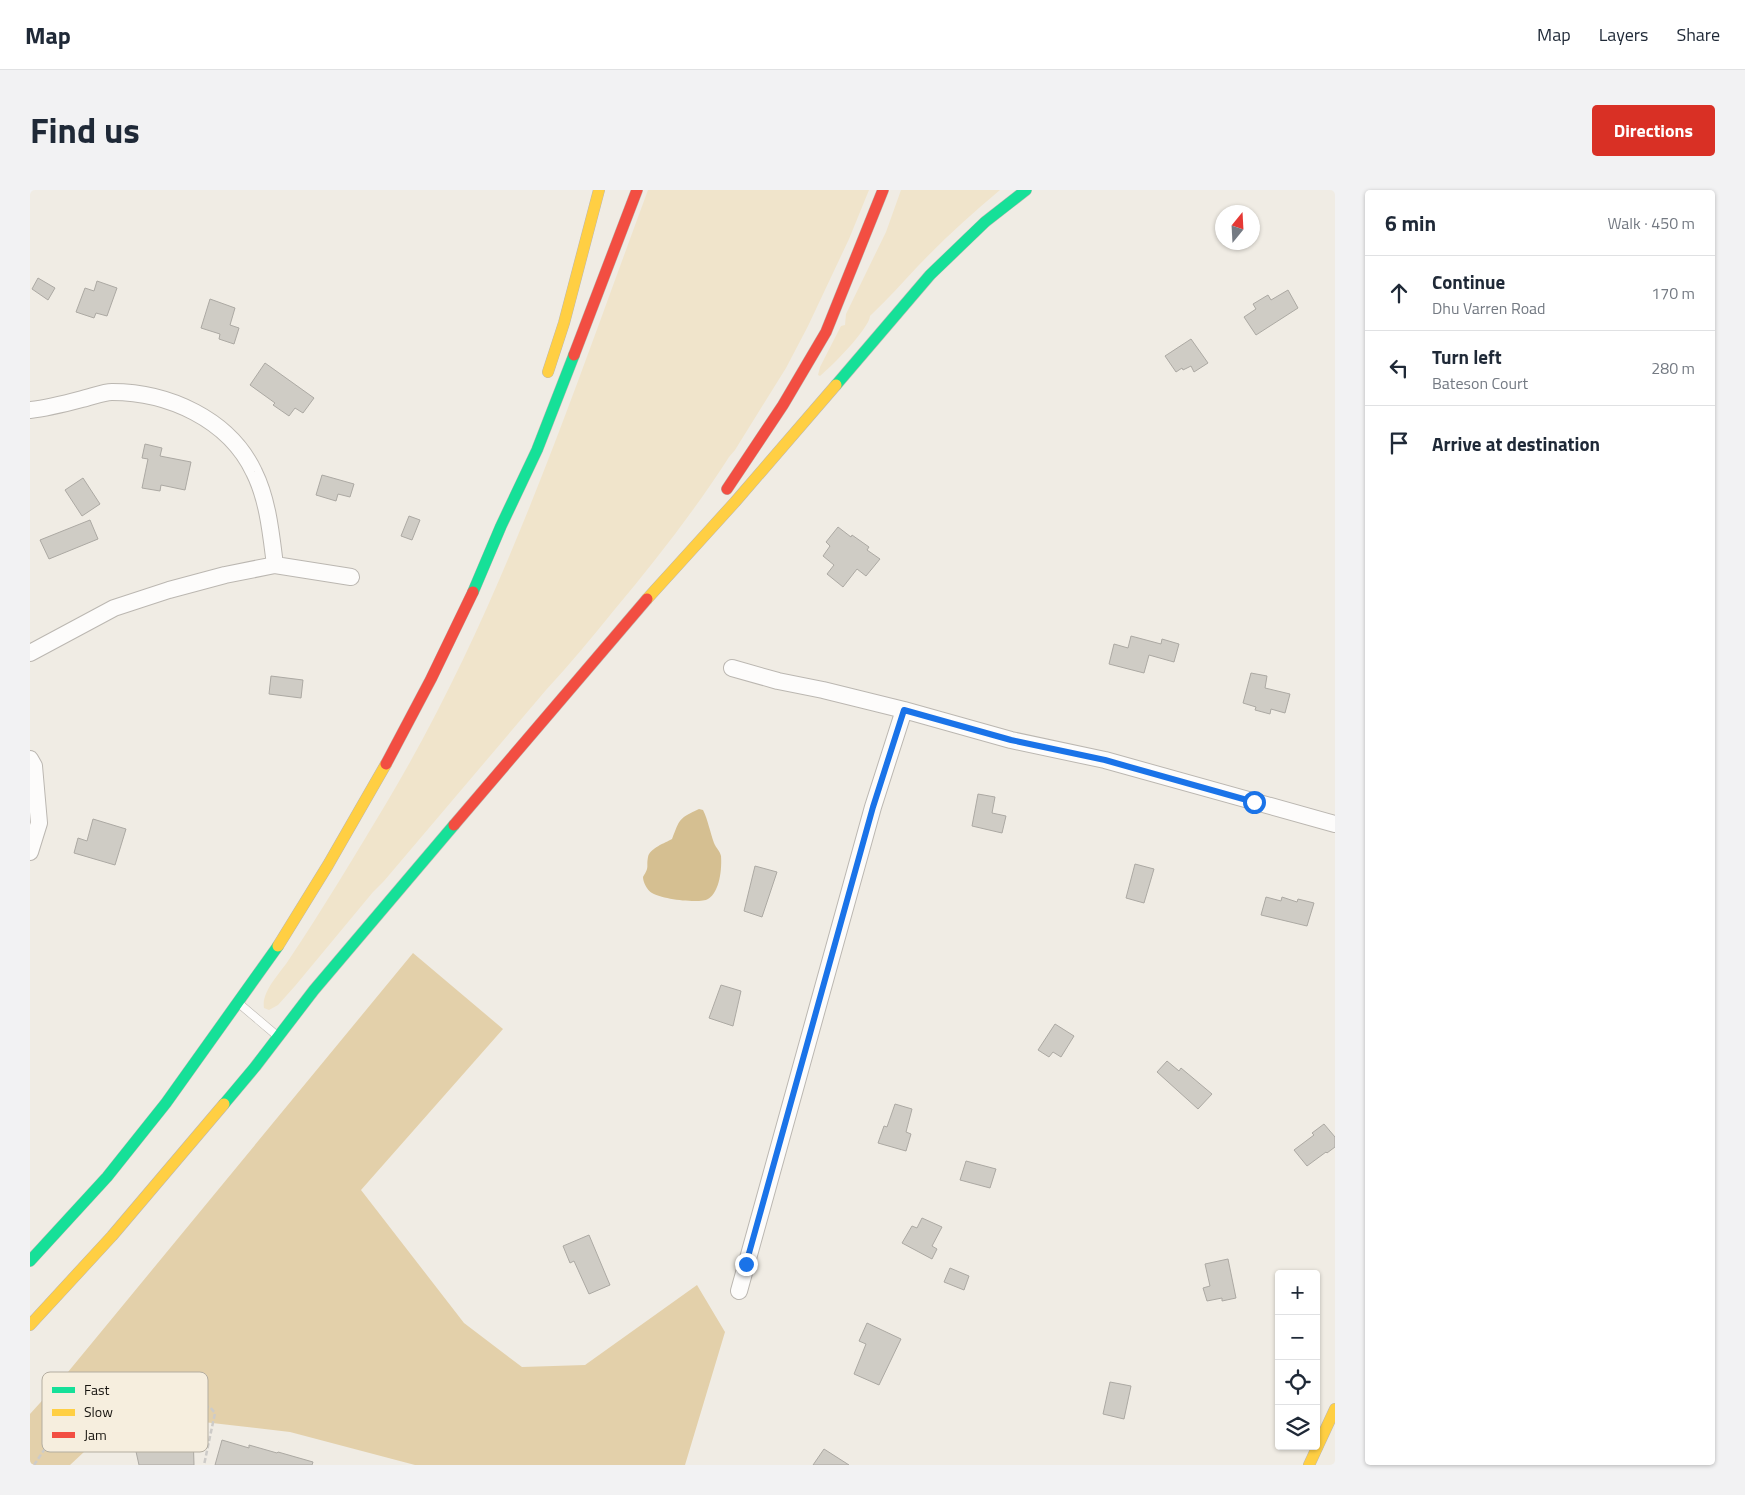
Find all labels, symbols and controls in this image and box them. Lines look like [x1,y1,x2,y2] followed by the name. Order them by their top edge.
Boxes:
[25,17,71,53] text: Map
[1537,21,1571,48] text: Map
[1599,21,1648,48] text: Layers
[1676,21,1720,48] text: Share
[30,103,140,157] text: Find us
[1592,105,1715,156] button: Directions
[1215,205,1260,250] north arrow
[1385,207,1436,239] text: 6 min
[1607,211,1695,235] text: Walk · 450 m
[1432,267,1505,296] text: Continue
[1385,279,1413,307] icon: ahead
[1651,281,1695,305] text: 170 m
[1432,296,1546,320] text: Dhu Varren Road
[1432,342,1502,371] text: Turn left
[1385,354,1413,382] icon: left
[1651,356,1695,380] text: 280 m
[1432,371,1528,395] text: Bateson Court
[1385,429,1413,457] icon: arrive
[1432,429,1600,458] text: Arrive at destination
[1243,791,1266,814] route start
[735,1253,758,1276] route end
[1275,1270,1320,1450] map controls
[1275,1270,1320,1315] button: +
[1275,1315,1320,1360] button: −
[1275,1360,1320,1405] button: locate
[42,1372,208,1452] legend
[84,1379,109,1400] text: Fast
[84,1401,113,1422] text: Slow
[1275,1405,1320,1450] button: layers
[84,1424,107,1445] text: Jam

